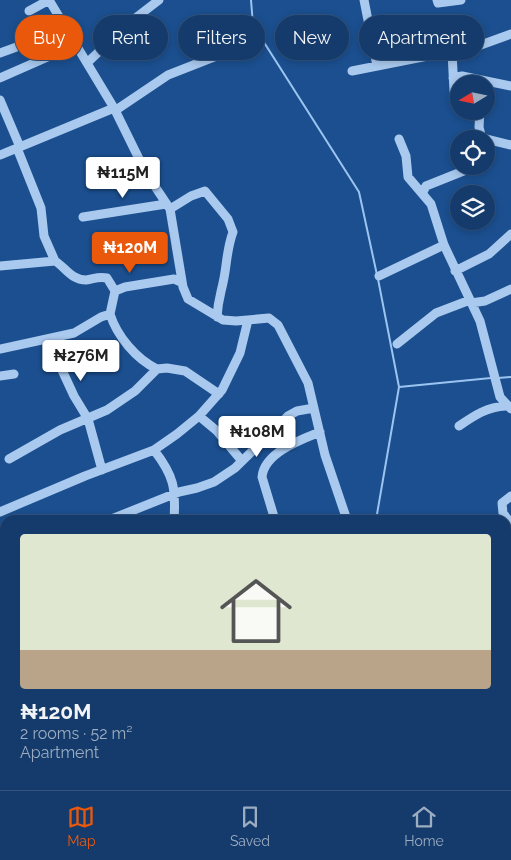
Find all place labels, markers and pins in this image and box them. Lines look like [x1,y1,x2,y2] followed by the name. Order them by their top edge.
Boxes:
[88,156,158,199] pin: ₦115M
[95,232,165,274] pin: ₦120M
[46,340,116,382] pin: ₦276M
[222,416,292,458] pin: ₦108M

